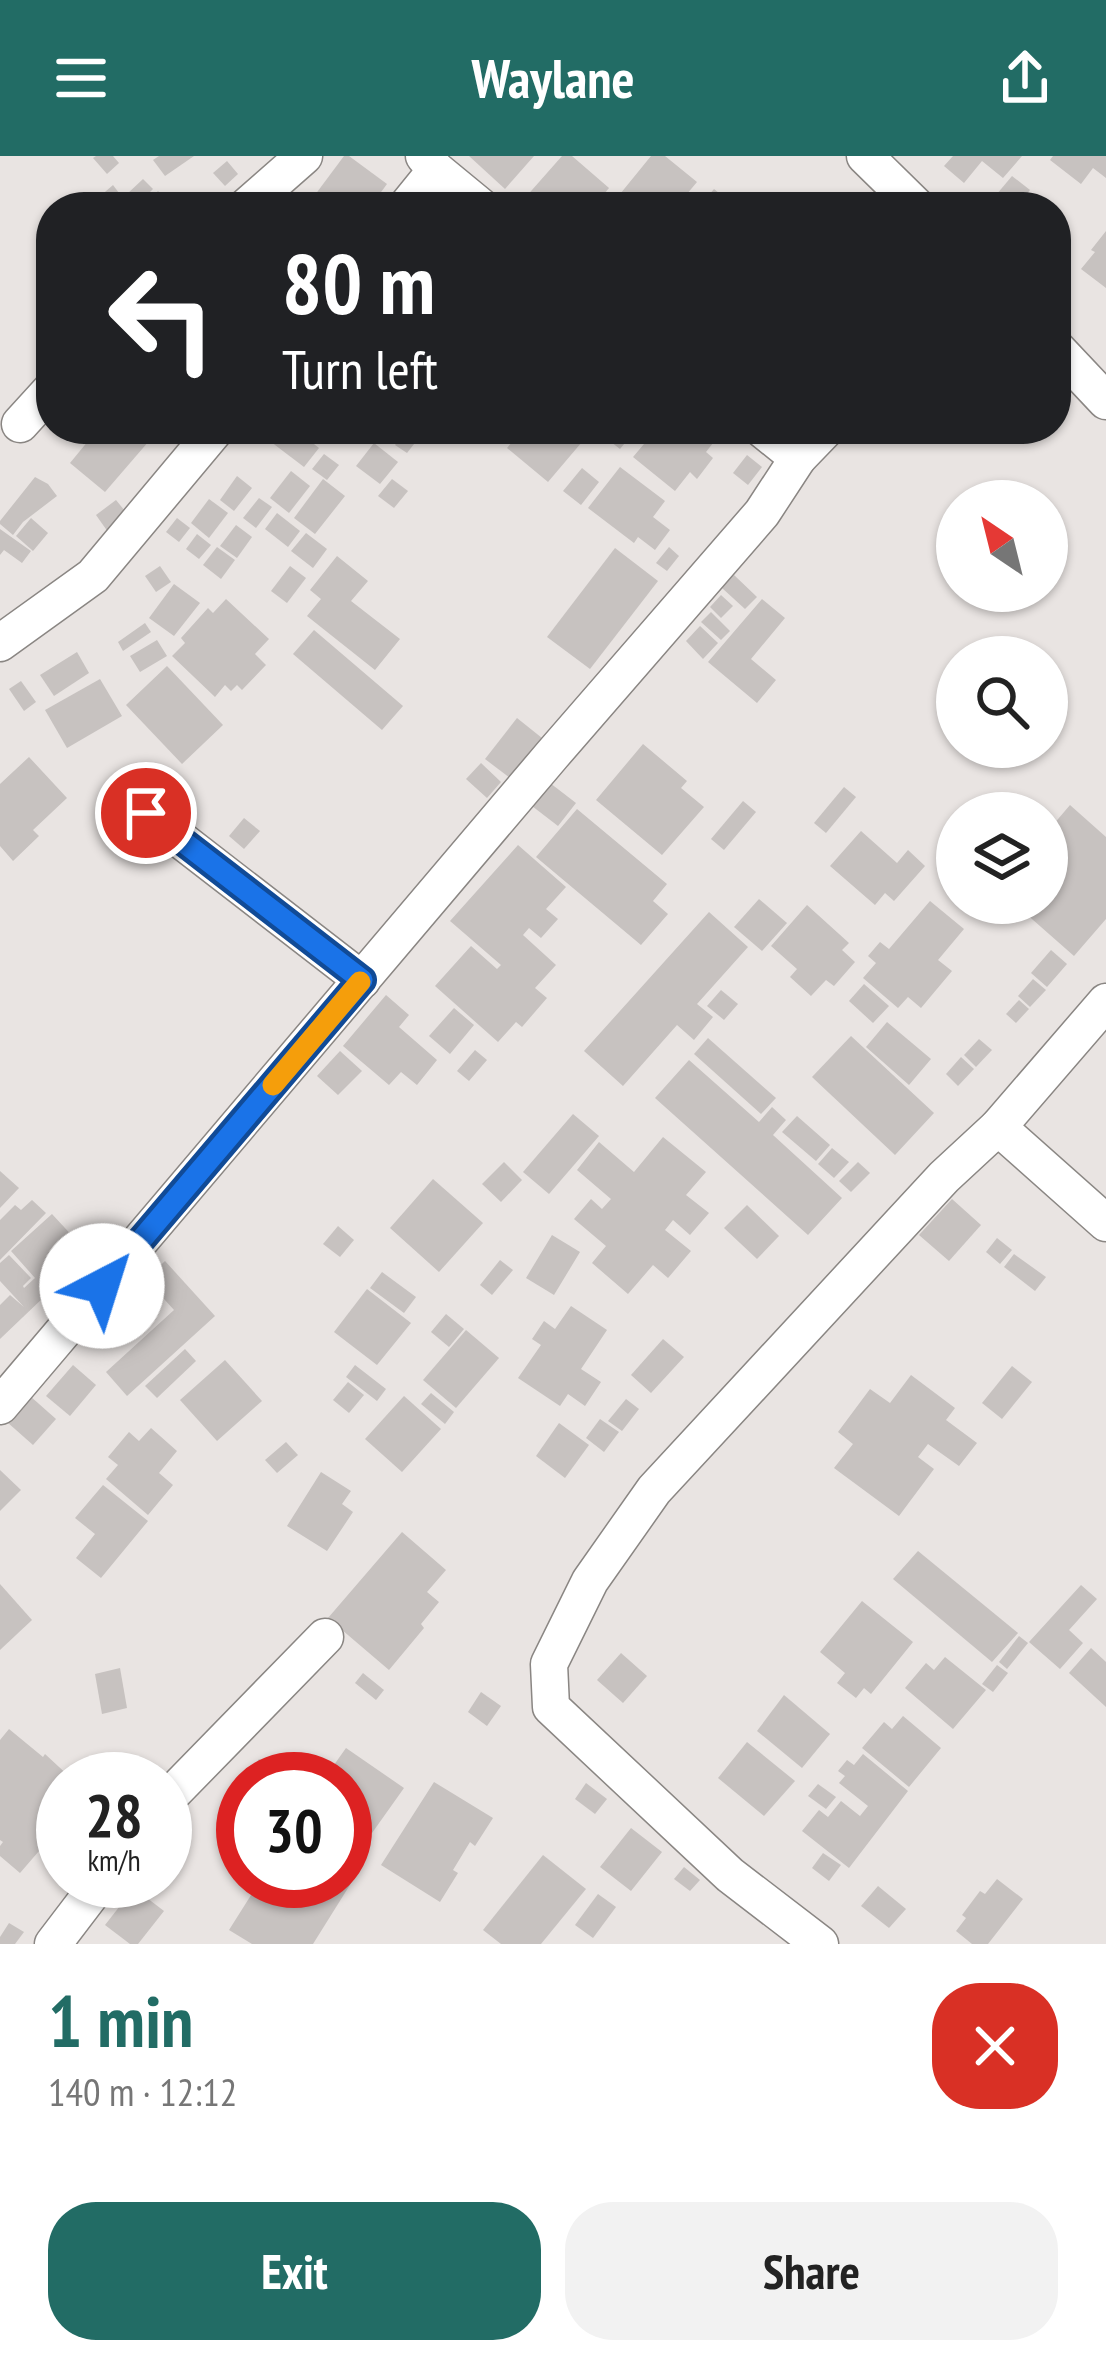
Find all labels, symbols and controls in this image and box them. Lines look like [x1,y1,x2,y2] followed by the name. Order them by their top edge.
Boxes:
[471,43,635,113] text: Waylane
[48,45,114,111] icon: menu
[992,45,1058,111] icon: share
[282,228,435,337] text: 80 m
[84,240,240,396] icon: left
[282,334,438,404] text: Turn left
[936,480,1068,612] north arrow
[936,480,1068,924] map controls
[936,636,1068,768] button: search
[95,762,197,864] pin
[113,780,179,846] icon: arrive
[936,792,1068,924] button: layers
[39,1223,165,1349] position arrow
[216,1752,372,1908] speed limit sign: 30
[85,1776,143,1854] text: 28
[87,1840,141,1879] text: km/h
[48,1974,193,2067] text: 1 min
[932,1983,1058,2109] button: close
[48,2066,237,2117] text: 140 m · 12:12
[48,2202,541,2340] button: Exit
[565,2202,1058,2340] button: Share

